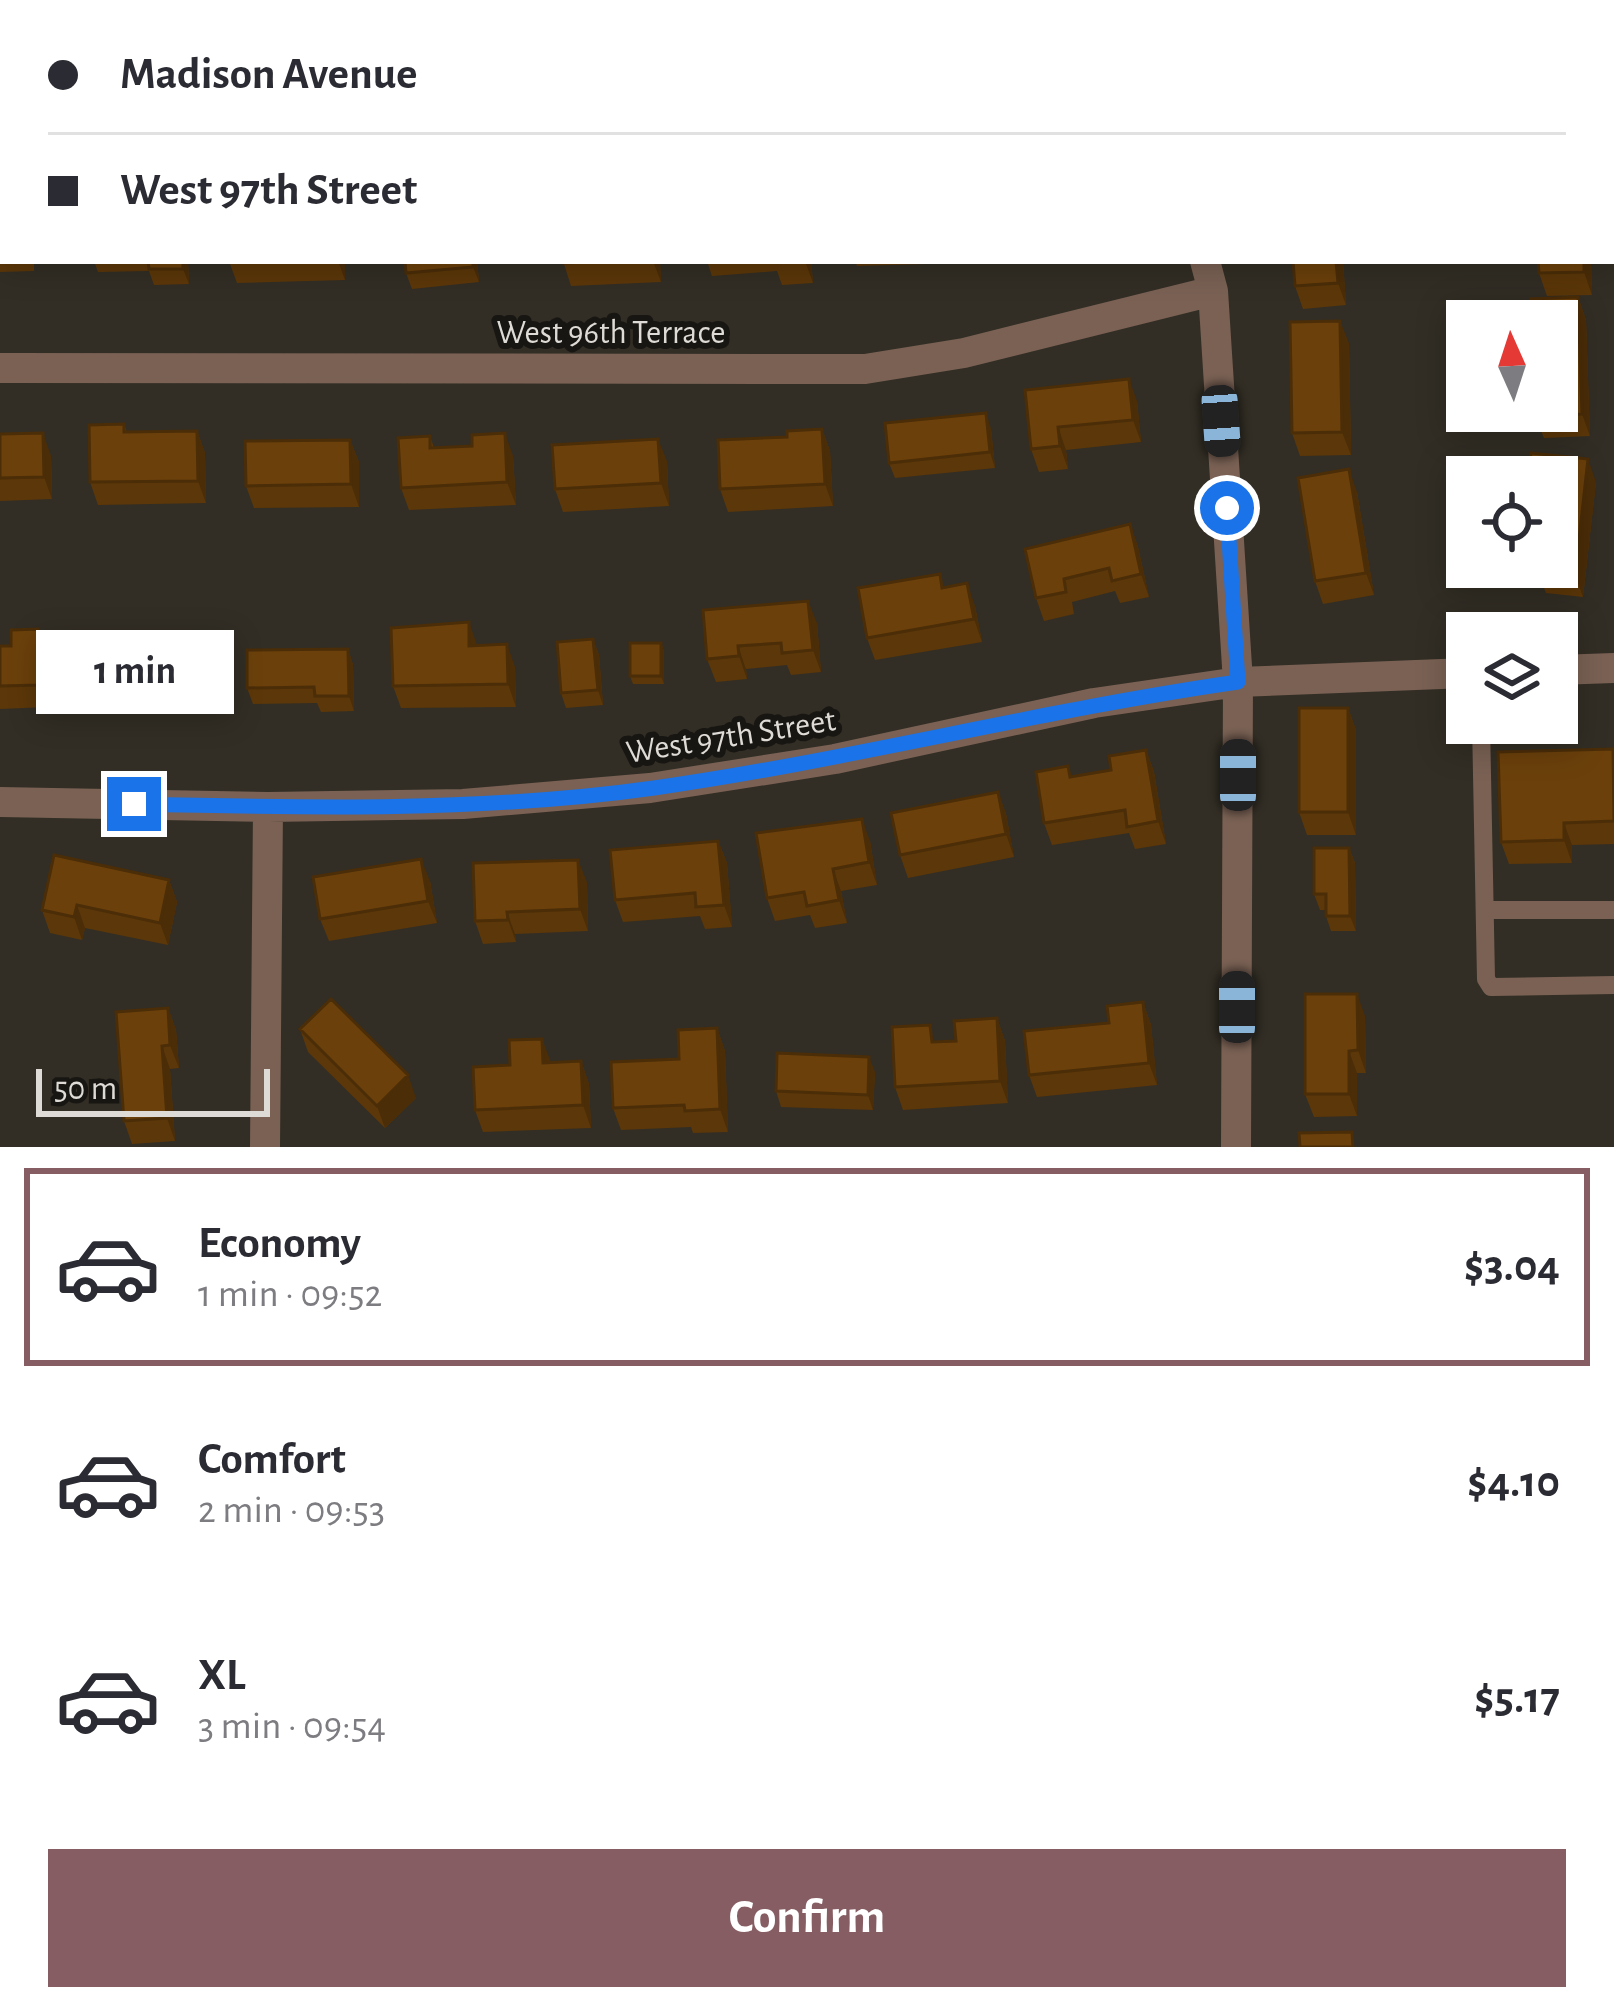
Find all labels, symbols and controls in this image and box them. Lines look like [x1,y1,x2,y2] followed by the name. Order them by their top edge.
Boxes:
[120,52,418,97] text: Madison Avenue
[120,168,417,213] text: West 97th Street
[1446,300,1578,432] north arrow
[1446,300,1578,744] map controls
[497,317,725,350] street label: West 96th Terrace
[1201,384,1241,458] car
[1446,456,1578,588] button: locate
[1200,481,1254,535] route start
[1446,612,1578,744] button: layers
[35,630,233,714] callout: 1 min
[94,652,176,691] text: 1 min
[624,704,838,770] street label: West 97th Street
[1220,739,1256,811] car
[107,777,161,831] route end
[1219,971,1255,1043] car
[36,1063,270,1116] scale bar
[54,1073,117,1106] text: 50 m
[54,1213,162,1321] icon: car
[198,1221,361,1266] text: Economy
[1464,1244,1560,1289] text: $3.04
[198,1275,382,1314] text: 1 min · 09:52
[54,1429,162,1537] icon: car
[198,1437,346,1482] text: Comfort
[1467,1460,1560,1505] text: $4.10
[198,1491,385,1530] text: 2 min · 09:53
[54,1645,162,1753] icon: car
[198,1653,246,1698] text: XL
[1474,1676,1560,1721] text: $5.17
[198,1707,386,1746] text: 3 min · 09:54
[48,1849,1566,1987] button: Confirm

